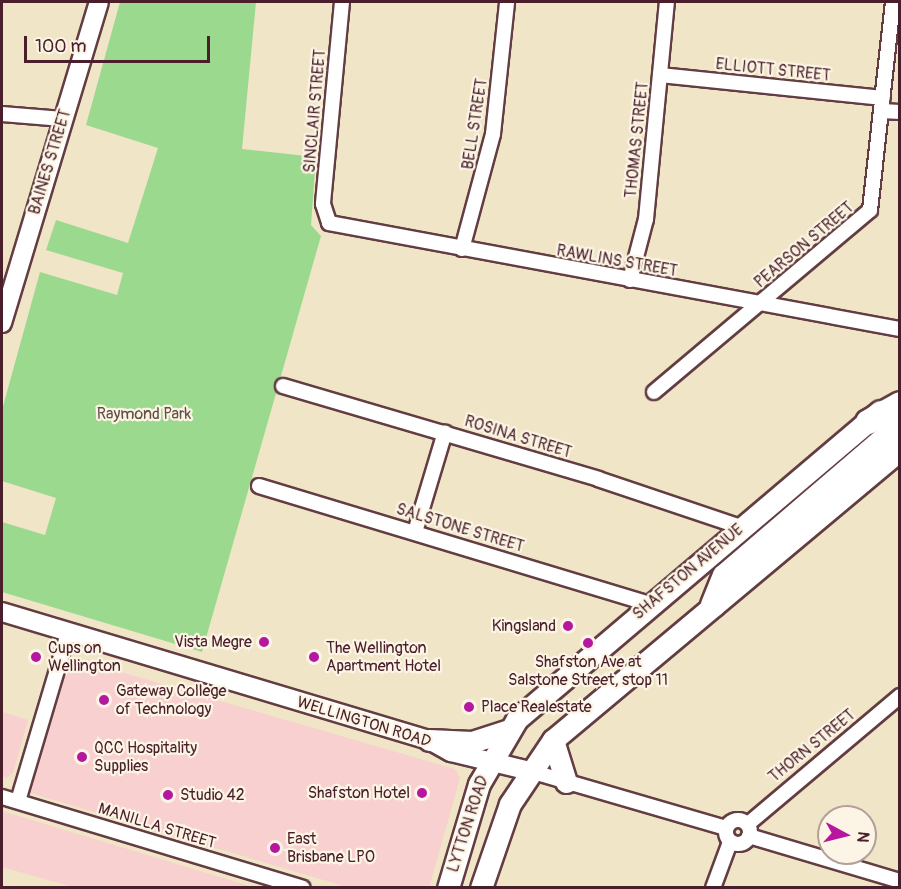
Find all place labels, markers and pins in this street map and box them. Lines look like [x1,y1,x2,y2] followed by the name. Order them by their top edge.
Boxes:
[492,616,556,636] place label: Kingsland
[561,619,575,633] marker: Kingsland
[174,632,252,652] place label: Vista Megre
[257,635,271,649] marker: Vista Megre
[581,636,595,650] marker: Shafston Ave at Salstone Street, stop 11
[48,638,121,676] place label: Cups on Wellington
[326,638,441,676] place label: The Wellington Apartment Hotel
[29,650,43,664] marker: Cups on Wellington
[307,650,321,664] marker: The Wellington Apartment Hotel
[508,652,668,690] place label: Shafston Ave at Salstone Street, stop 11
[116,681,226,719] place label: Gateway College of Technology
[97,693,111,707] marker: Gateway College of Technology
[481,697,592,717] place label: Place Realestate
[462,700,476,714] marker: Place Realestate
[94,738,197,776] place label: QCC Hospitality Supplies
[75,750,89,764] marker: QCC Hospitality Supplies
[308,783,410,803] place label: Shafston Hotel
[180,785,245,805] place label: Studio 42
[415,786,429,800] marker: Shafston Hotel
[161,788,175,802] marker: Studio 42
[287,829,375,867] place label: East Brisbane LPO
[268,841,282,855] marker: East Brisbane LPO

